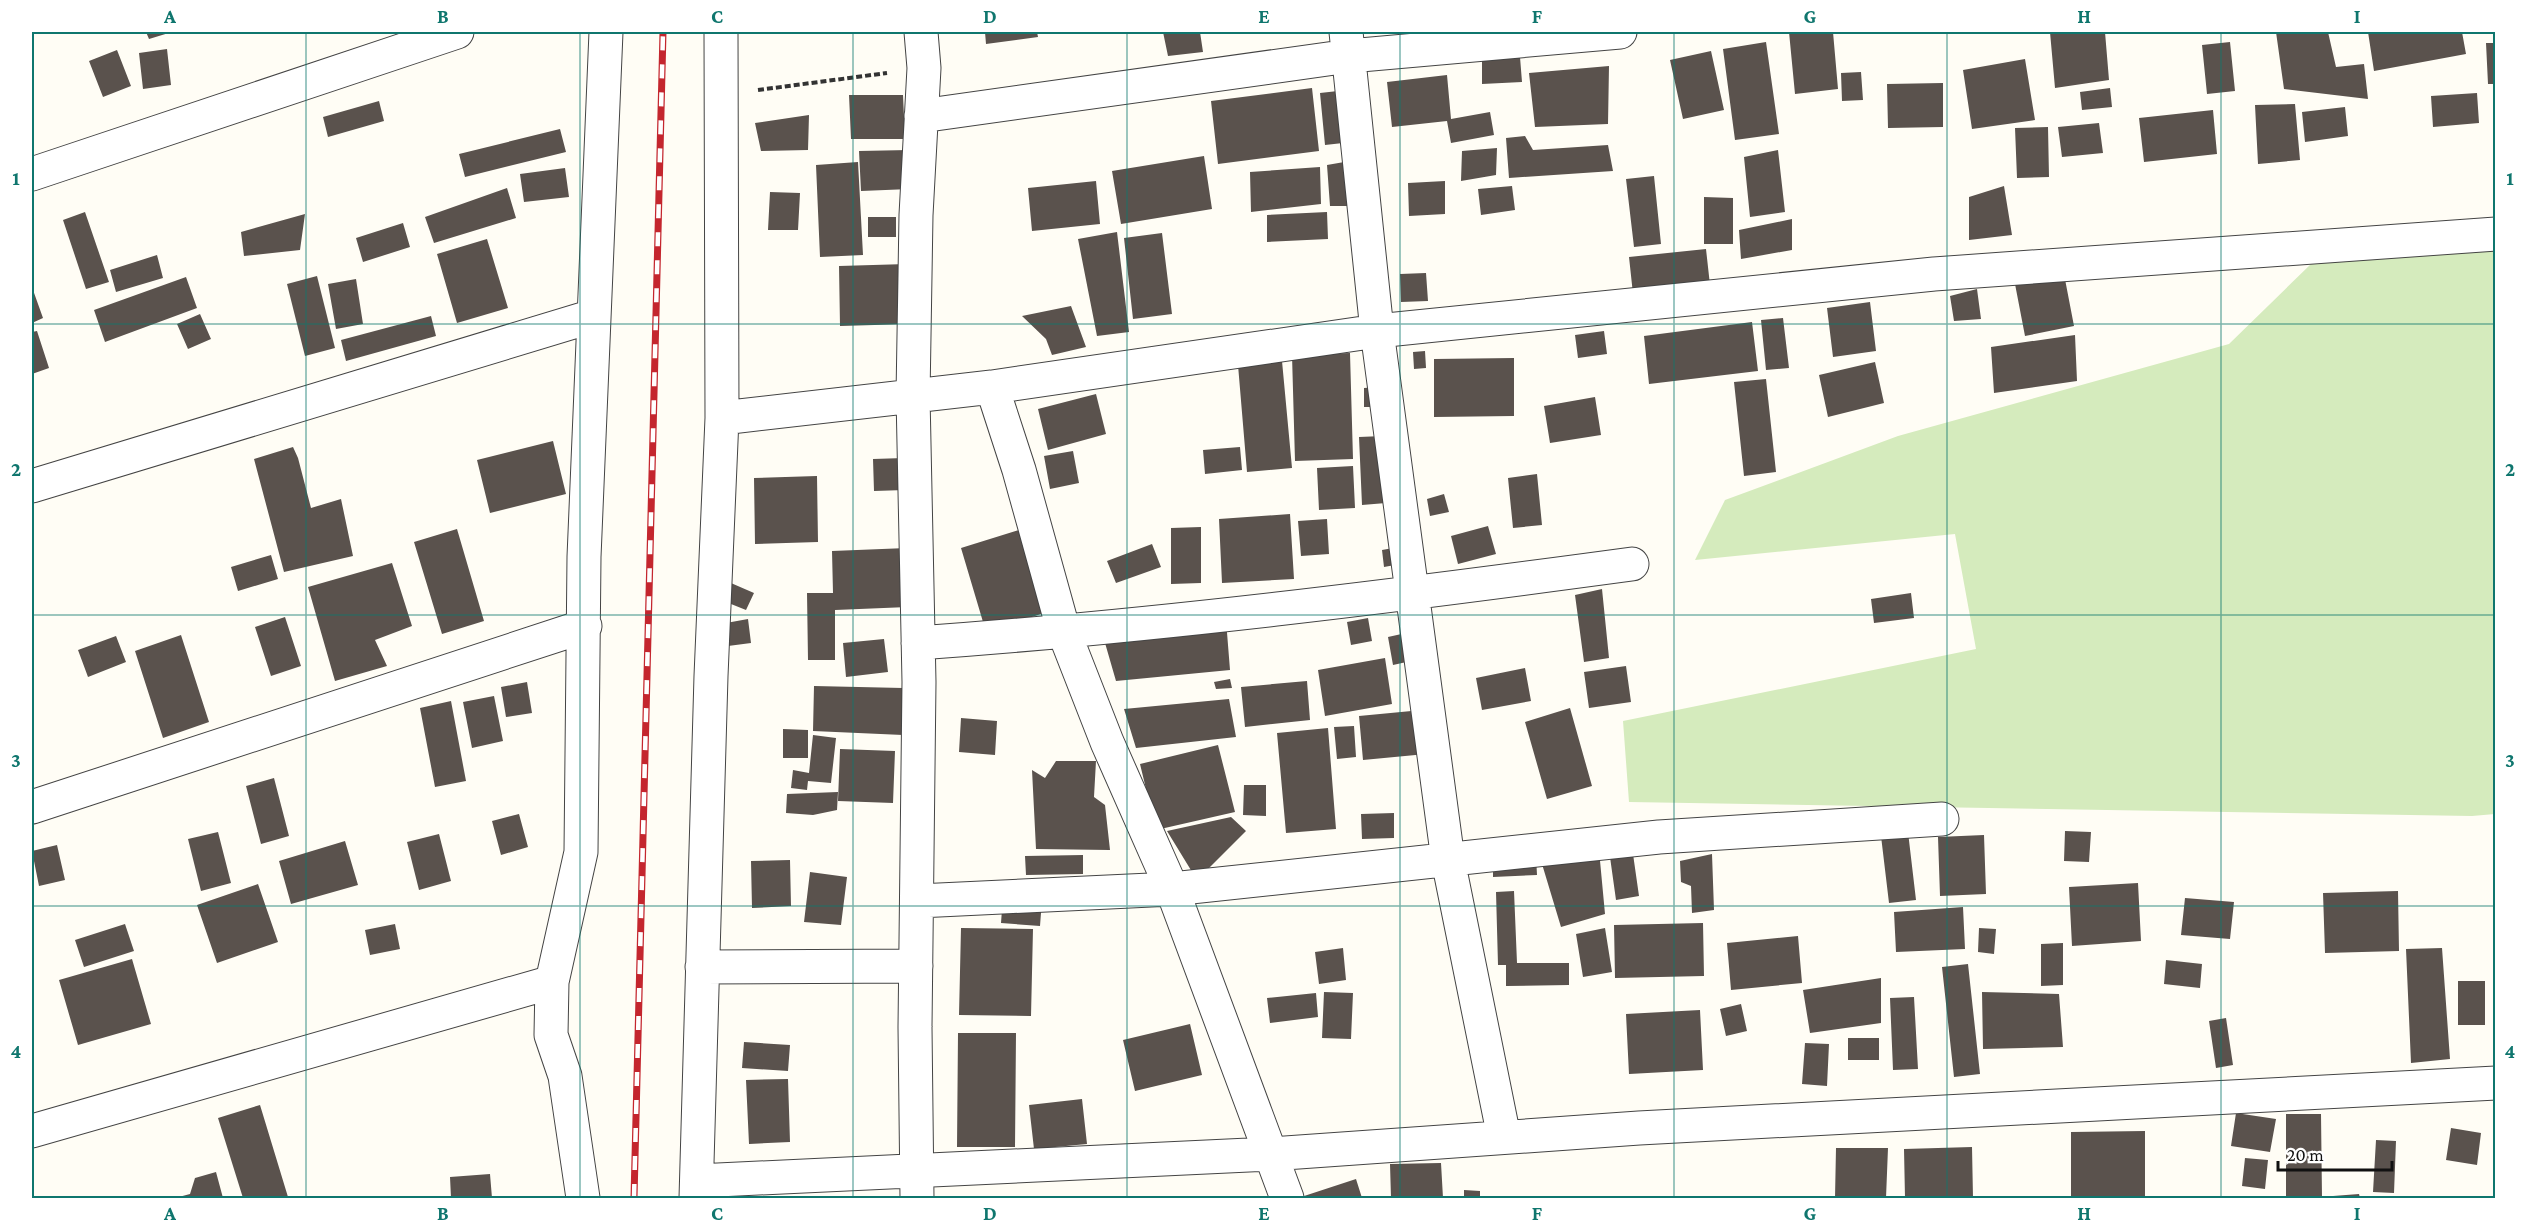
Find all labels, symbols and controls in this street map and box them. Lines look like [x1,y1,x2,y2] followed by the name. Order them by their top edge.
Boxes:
[163,5,177,27] text: A
[437,5,449,27] text: B
[711,5,723,27] text: C
[983,5,997,27] text: D
[1258,5,1270,27] text: E
[1532,5,1543,27] text: F
[1804,5,1817,27] text: G
[2077,5,2091,27] text: H
[2354,5,2361,27] text: I
[12,167,20,189] text: 1
[2506,167,2514,189] text: 1
[11,458,21,480] text: 2
[2505,458,2515,480] text: 2
[11,749,21,771] text: 3
[2505,749,2515,771] text: 3
[11,1040,22,1062] text: 4
[2505,1040,2516,1062] text: 4
[2278,1134,2392,1172] scale bar
[2287,1145,2324,1165] text: 20 m
[163,1202,177,1224] text: A
[437,1202,449,1224] text: B
[711,1202,723,1224] text: C
[983,1202,997,1224] text: D
[1258,1202,1270,1224] text: E
[1532,1202,1543,1224] text: F
[1804,1202,1817,1224] text: G
[2077,1202,2091,1224] text: H
[2354,1202,2361,1224] text: I

